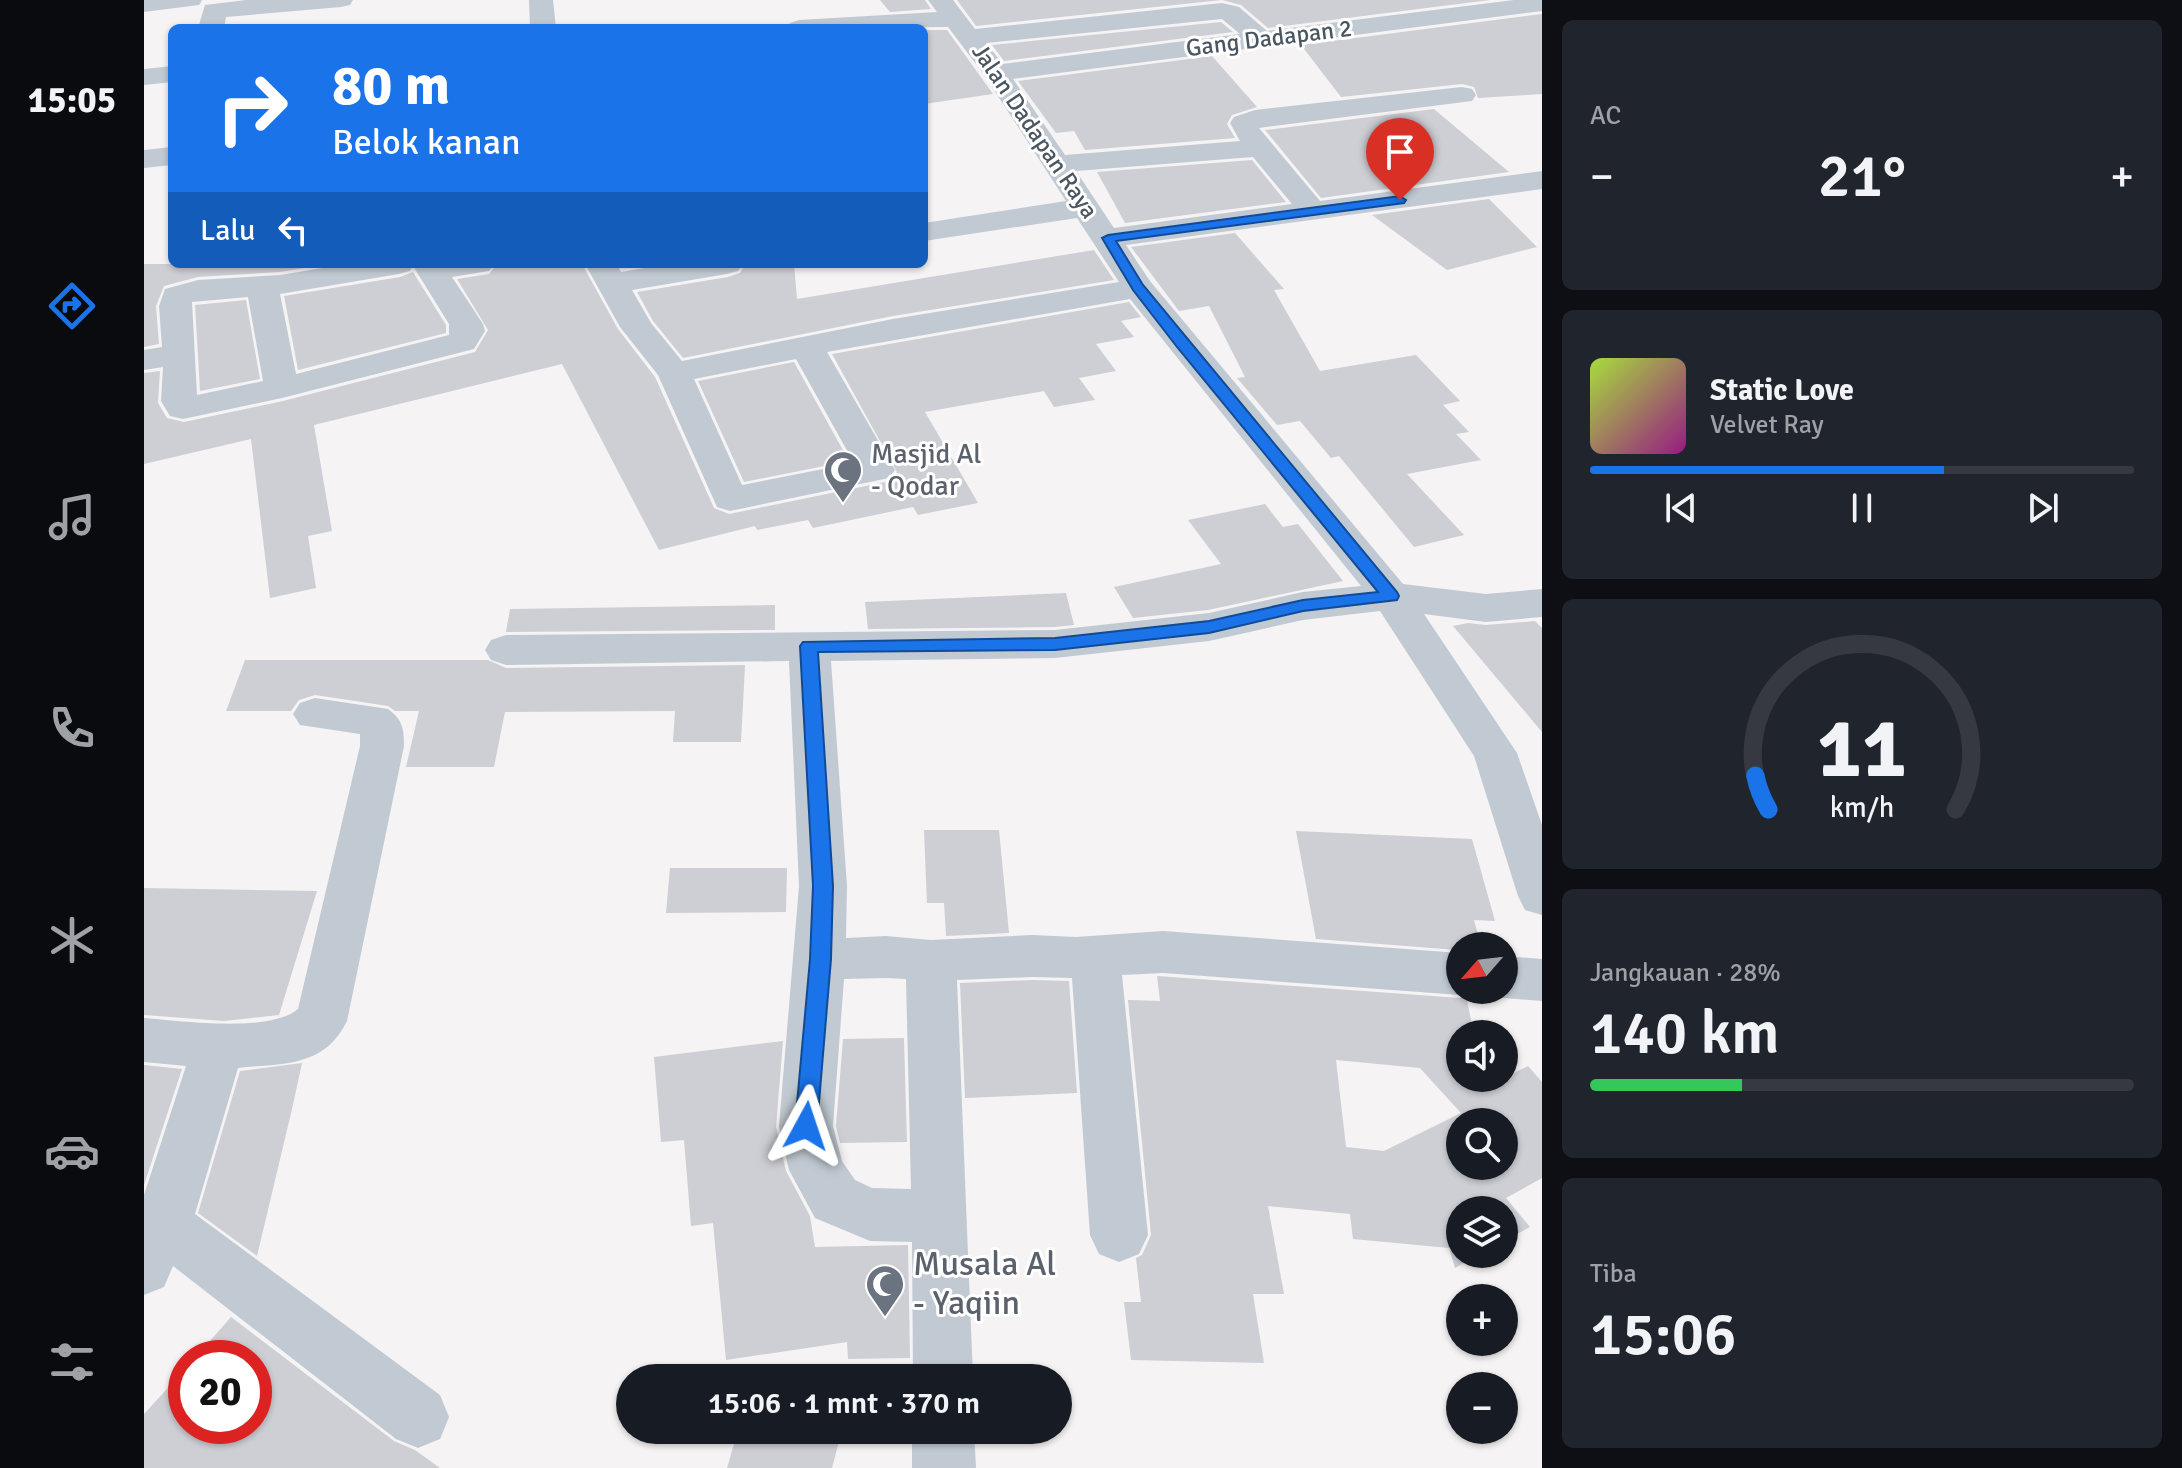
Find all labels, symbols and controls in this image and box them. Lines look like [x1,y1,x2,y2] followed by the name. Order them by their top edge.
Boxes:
[1184,13,1354,63] street label: Gang Dadapan 2
[965,38,1105,224] street label: Jalan Dadapan Raya
[332,51,450,120] text: 80 m
[200,56,304,160] icon: right
[28,78,116,123] text: 15:05
[1590,100,1621,132] text: AC
[1366,118,1434,200] pin
[332,120,521,165] text: Belok kanan
[1378,130,1422,174] icon: arrive
[1818,140,1906,214] text: 21°
[1590,150,1614,204] text: −
[2110,150,2134,204] text: +
[271,208,315,252] icon: left
[200,212,255,249] text: Lalu
[44,278,100,334] icon: directions
[1710,372,1854,409] text: Static Love
[1710,409,1824,441] text: Velvet Ray
[871,437,982,503] place label: Masjid Al - Qodar
[822,449,864,504] mosque icon: Masjid Al - Qodar
[1659,486,1703,530] icon: previous
[1840,486,1884,530] icon: pause
[2021,486,2065,530] icon: next
[44,489,100,545] icon: music
[1817,698,1907,800] text: 11
[44,700,100,756] icon: phone
[1830,790,1894,825] text: km/h
[44,912,100,968] icon: climate
[1446,932,1518,1004] north arrow
[1446,932,1518,1444] map controls
[1590,957,1781,989] text: Jangkauan · 28%
[1590,997,1779,1071] text: 140 km
[1446,1020,1518,1092] button: sound
[764,1084,848,1168] position arrow
[1446,1108,1518,1180] button: search
[44,1123,100,1179] icon: car
[1446,1196,1518,1268] button: layers
[913,1243,1056,1324] place label: Musala Al - Yaqiin
[1590,1258,1637,1290] text: Tiba
[864,1263,906,1318] mosque icon: Musala Al - Yaqiin
[1446,1284,1518,1356] button: +
[1590,1298,1737,1372] text: 15:06
[44,1334,100,1390] icon: filters
[168,1340,272,1444] speed limit sign: 20
[1446,1372,1518,1444] button: −
[708,1385,980,1422] text: 15:06 · 1 mnt · 370 m

